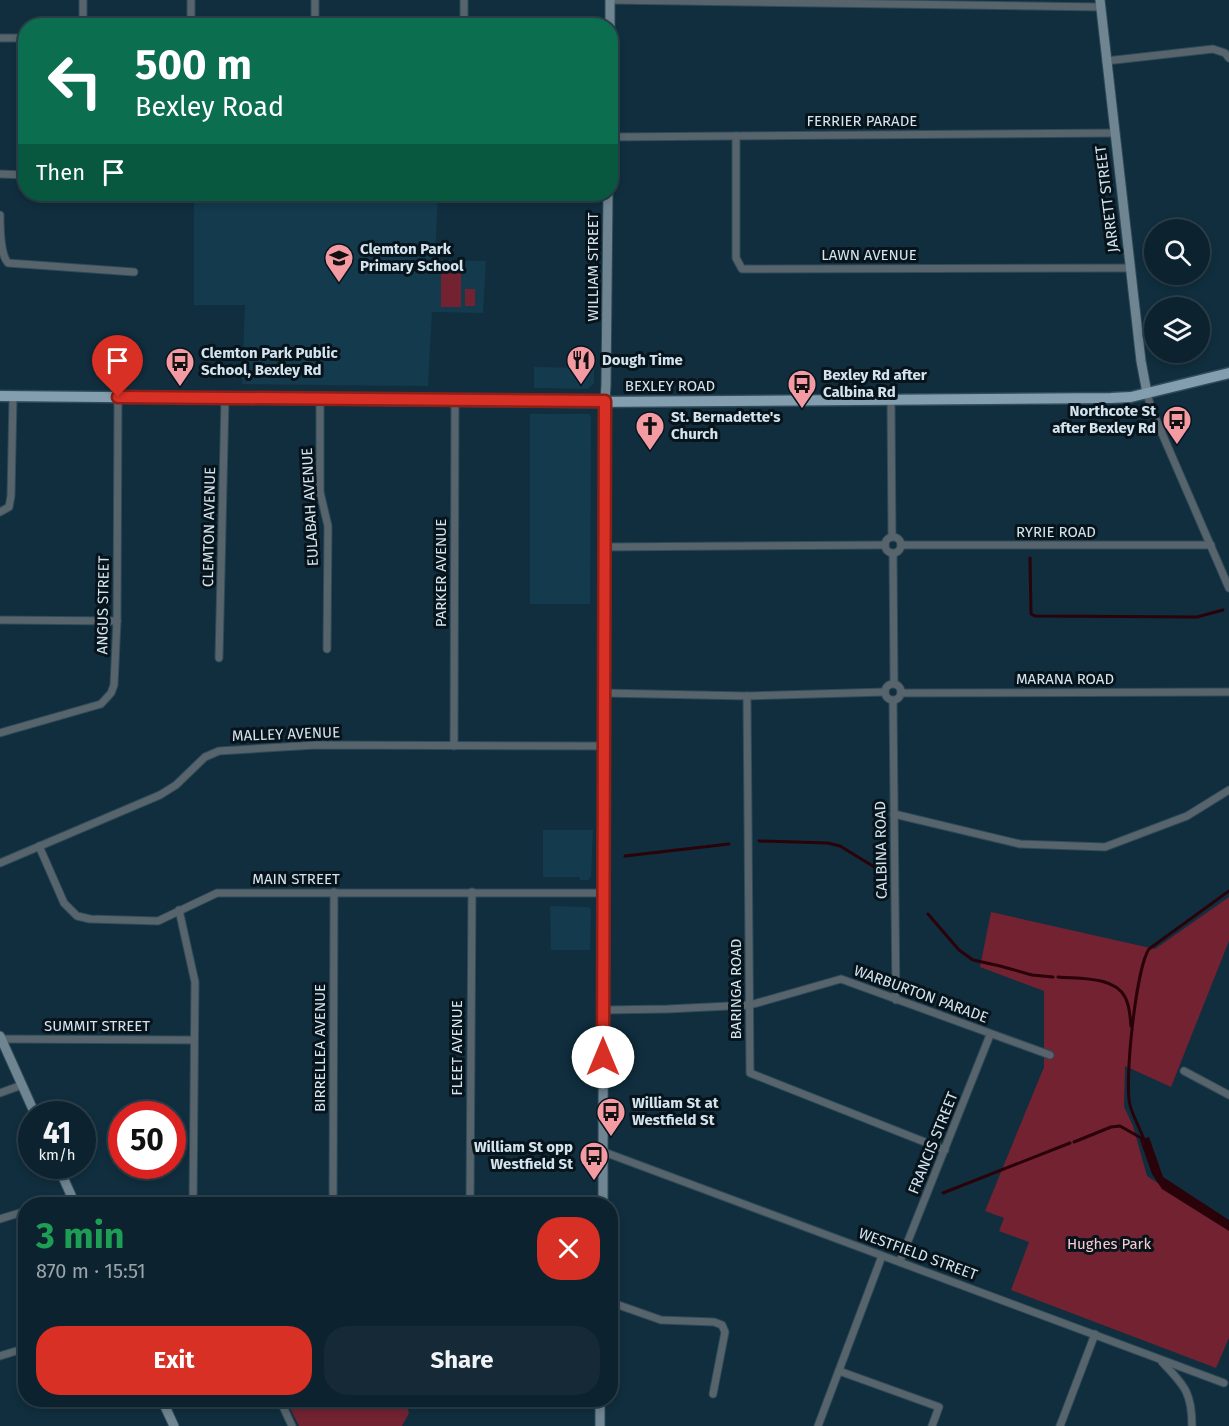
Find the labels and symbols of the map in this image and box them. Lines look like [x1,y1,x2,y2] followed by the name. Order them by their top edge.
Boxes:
[807,112,917,130] street label: FERRIER PARADE
[1091,144,1122,253] street label: JARRETT STREET
[584,212,602,321] street label: WILLIAM STREET
[360,240,464,275] place label: Clemton Park Primary School
[323,242,355,284] school or university icon: Clemton Park Primary School
[821,246,917,264] street label: LAWN AVENUE
[92,335,143,397] pin
[201,344,338,379] place label: Clemton Park Public School, Bexley Rd
[565,344,597,386] restaurant icon: Dough Time
[164,346,196,388] bus stop icon: Clemton Park Public School, Bexley Rd
[602,351,683,369] place label: Dough Time
[823,366,928,401] place label: Bexley Rd after Calbina Rd
[786,368,818,410] bus stop icon: Bexley Rd after Calbina Rd
[625,377,715,395] street label: BEXLEY ROAD
[1052,402,1156,437] place label: Northcote St after Bexley Rd
[1161,404,1193,446] bus stop icon: Northcote St after Bexley Rd
[671,408,780,443] place label: St. Bernadette's Church
[634,410,666,452] church icon: St. Bernadette's Church
[298,447,322,567] street label: EULABAH AVENUE
[199,467,219,587] street label: CLEMTON AVENUE
[432,519,450,627] street label: PARKER AVENUE
[1016,523,1096,541] street label: RYRIE ROAD
[93,555,113,655] street label: ANGUS STREET
[1016,670,1114,688] street label: MARANA ROAD
[232,723,340,745] street label: MALLEY AVENUE
[871,801,891,899] street label: CALBINA ROAD
[252,870,340,888] street label: MAIN STREET
[727,939,745,1039] street label: BARINGA ROAD
[851,961,991,1027] street label: WARBURTON PARADE
[311,984,329,1112] street label: BIRRELLEA AVENUE
[448,1000,466,1096] street label: FLEET AVENUE
[44,1017,150,1035] street label: SUMMIT STREET
[571,1025,635,1089] position arrow
[904,1089,962,1197] street label: FRANCIS STREET
[632,1094,719,1129] place label: William St at Westfield St
[595,1096,627,1138] bus stop icon: William St at Westfield St
[108,1101,186,1179] speed limit sign: 50
[474,1138,573,1173] place label: William St opp Westfield St
[578,1140,610,1182] bus stop icon: William St opp Westfield St
[856,1224,980,1284] street label: WESTFIELD STREET
[1067,1235,1151,1253] park label: Hughes Park

